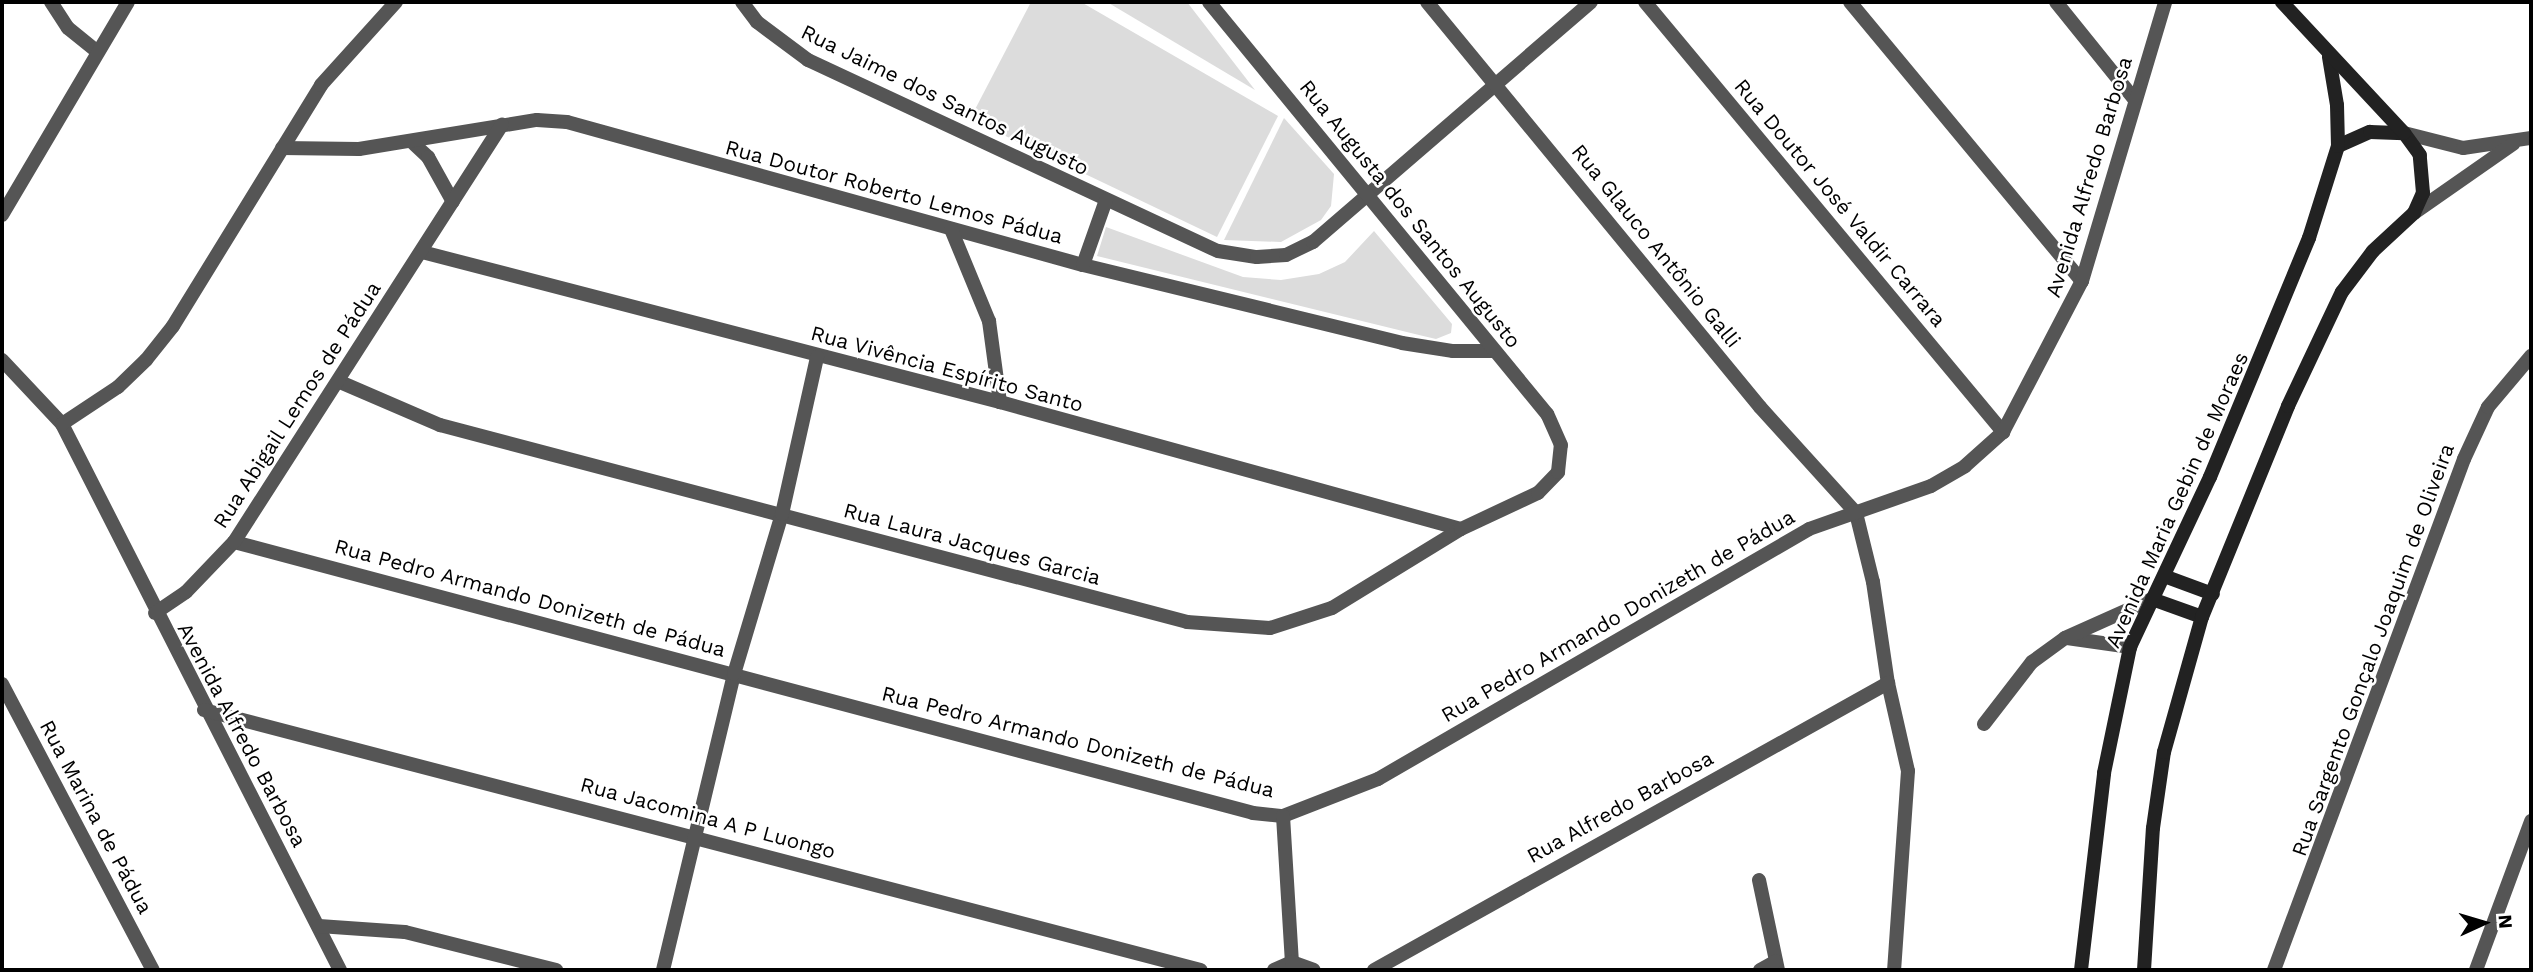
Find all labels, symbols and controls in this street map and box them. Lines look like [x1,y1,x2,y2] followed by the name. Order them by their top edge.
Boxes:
[796,19,1094,181] street label: Rua Jaime dos Santos Augusto
[2040,53,2138,301] street label: Avenida Alfredo Barbosa
[1728,73,1952,333] street label: Rua Doutor José Valdir Carrara
[1293,74,1527,354] street label: Rua Augusta dos Santos Augusto
[722,135,1066,249] street label: Rua Doutor Roberto Lemos Pádua
[1566,139,1746,353] street label: Rua Glauco Antônio Galli
[207,276,387,534] street label: Rua Abigail Lemos de Pádua
[807,320,1087,418] street label: Rua Vivência Espírito Santo
[2100,348,2254,652] street label: Avenida Maria Gebin de Moraes
[2286,440,2460,860] street label: Rua Sargento Gonçalo Joaquim de Oliveira
[840,497,1104,591] street label: Rua Laura Jacques Garcia
[1436,504,1800,728] street label: Rua Pedro Armando Donizeth de Pádua
[331,533,729,663] street label: Rua Pedro Armando Donizeth de Pádua
[172,618,312,852] street label: Avenida Alfredo Barbosa
[878,681,1278,803] street label: Rua Pedro Armando Donizeth de Pádua
[34,715,158,919] street label: Rua Marina de Pádua
[1522,745,1718,869] street label: Rua Alfredo Barbosa
[576,771,840,865] street label: Rua Jacomina A P Luongo
[2449,888,2519,958] north arrow
[2493,914,2517,929] text: N

